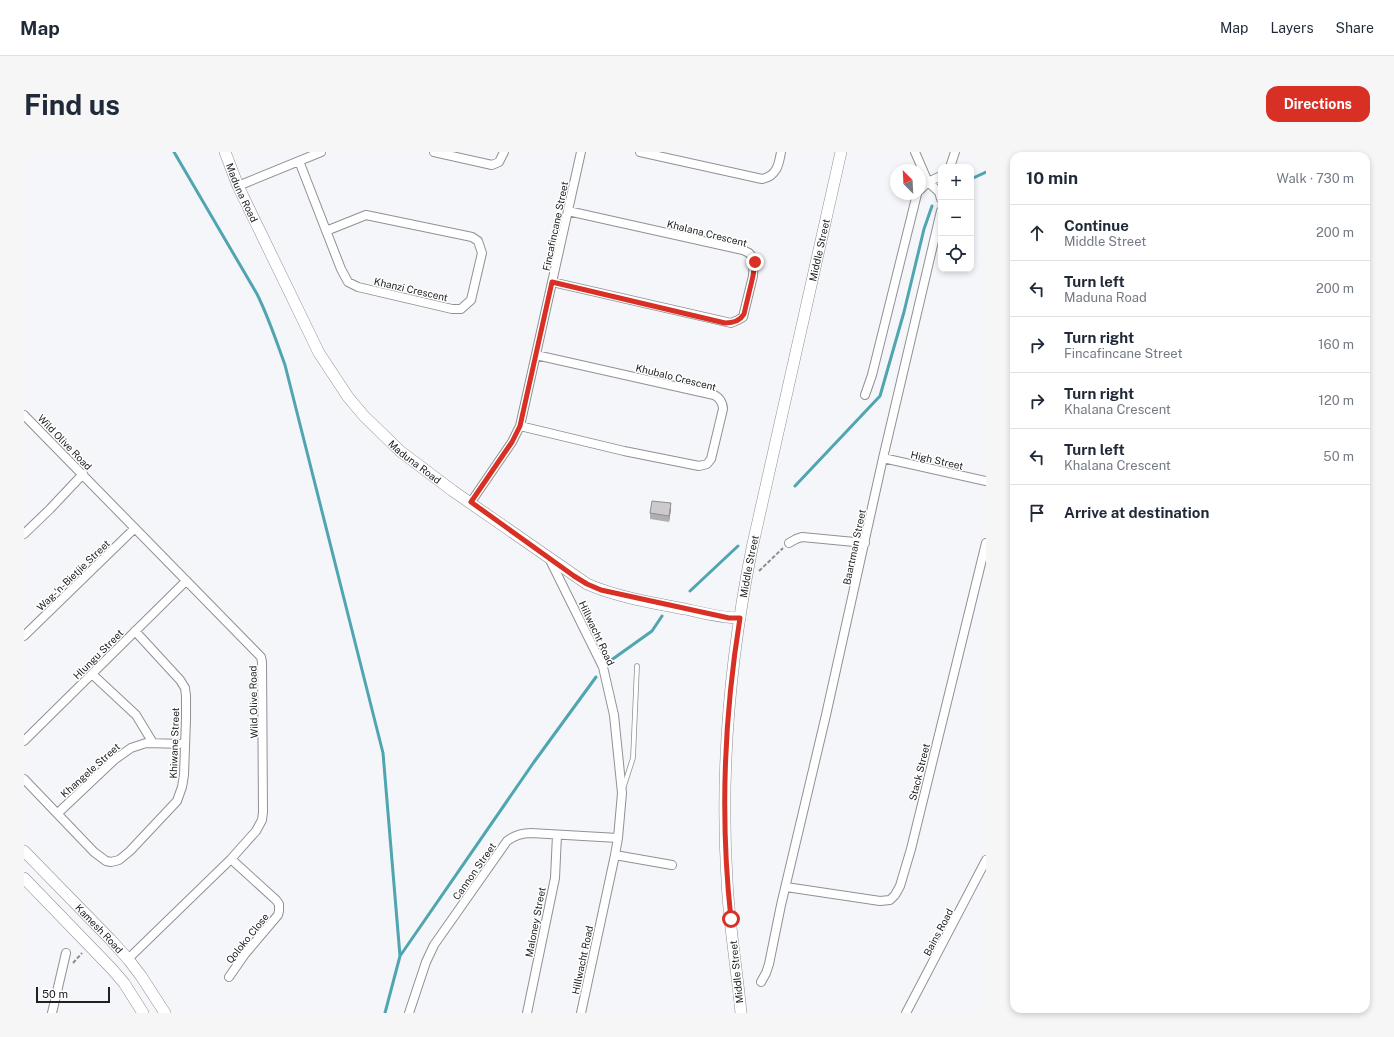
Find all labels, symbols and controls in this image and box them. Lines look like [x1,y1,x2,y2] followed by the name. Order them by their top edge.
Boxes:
[20,17,60,39] text: Map
[1220,20,1248,36] text: Map
[1270,20,1314,36] text: Layers
[1336,20,1374,36] text: Share
[1266,86,1370,122] button: Directions
[24,88,120,121] text: Find us
[224,161,261,224] street label: Maduna Road
[890,164,926,200] north arrow
[938,164,974,272] map controls
[938,164,974,200] button: +
[1026,168,1078,188] text: 10 min
[1277,171,1354,186] text: Walk · 730 m
[540,180,570,272] street label: Fincafincane Street
[938,200,974,236] button: −
[666,217,748,249] street label: Khalana Crescent
[1064,217,1129,234] text: Continue
[806,218,832,282] street label: Middle Street
[1026,222,1048,244] icon: ahead
[1316,225,1354,240] text: 200 m
[1064,234,1146,249] text: Middle Street
[938,236,974,272] button: locate
[746,253,764,271] route end
[1064,273,1125,290] text: Turn left
[373,275,449,303] street label: Khanzi Crescent
[1026,278,1048,300] icon: left
[1316,281,1354,296] text: 200 m
[1064,290,1147,305] text: Maduna Road
[1064,329,1134,346] text: Turn right
[1026,334,1048,356] icon: right
[1318,337,1354,352] text: 160 m
[1064,346,1182,361] text: Fincafincane Street
[634,361,718,393] street label: Khubalo Crescent
[1064,385,1134,402] text: Turn right
[1026,390,1048,412] icon: right
[1319,393,1354,408] text: 120 m
[1064,402,1171,417] text: Khalana Crescent
[35,412,95,472] street label: Wild Olive Road
[386,437,444,486] street label: Maduna Road
[1064,441,1125,458] text: Turn left
[1026,446,1048,468] icon: left
[909,448,965,472] street label: High Street
[1323,449,1354,464] text: 50 m
[1064,458,1171,473] text: Khalana Crescent
[1026,502,1048,524] icon: arrive
[1064,504,1209,521] text: Arrive at destination
[840,508,868,586] street label: Baartman Street
[737,534,761,599] street label: Middle Street
[34,537,112,613] street label: Wag-'n-Bietjie Street
[577,599,617,667] street label: Hillwacht Road
[71,626,126,681] street label: Hlungu Street
[246,666,260,738] street label: Wild Olive Road
[167,707,181,779] street label: Khiwane Street
[58,740,122,800] street label: Khangele Street
[906,742,932,802] street label: Stack Street
[450,840,498,902] street label: Cannon Street
[522,886,548,958] street label: Maloney Street
[73,901,126,955] street label: Kamesh Road
[921,906,955,958] street label: Bains Road
[223,910,271,965] street label: Qoloko Close
[722,910,740,928] route start
[569,924,595,996] street label: Hillwacht Road
[727,940,745,1004] street label: Middle Street
[36,985,110,1004] scale bar
[42,988,68,1000] text: 50 m

